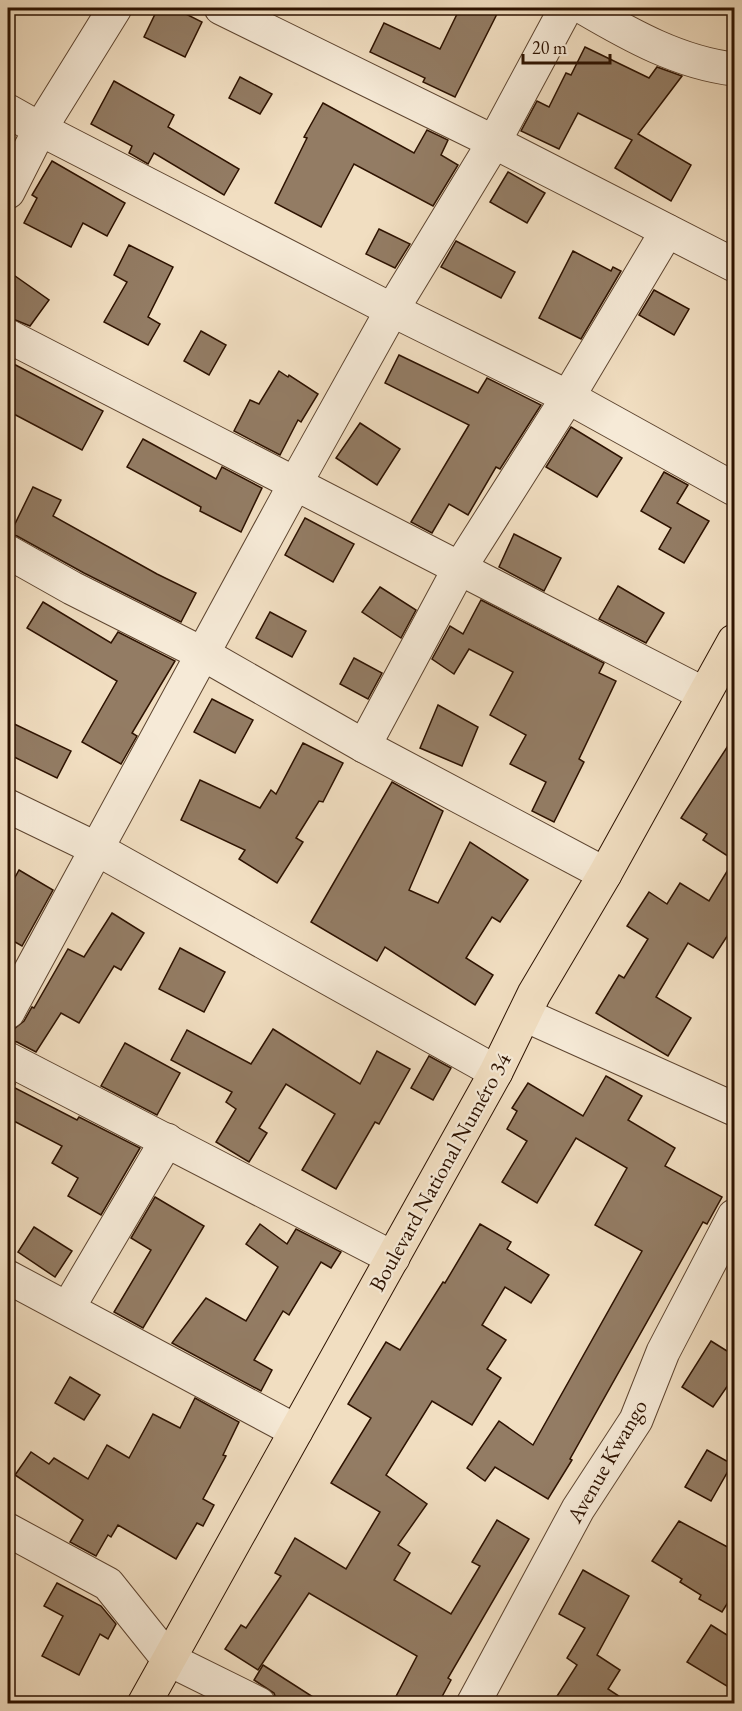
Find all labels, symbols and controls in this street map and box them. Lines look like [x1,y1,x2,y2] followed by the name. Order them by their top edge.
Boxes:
[523,27,610,65] scale bar
[532,36,567,59] text: 20 m
[362,1047,518,1296] street label: Boulevard National Numéro 34
[559,1394,654,1529] street label: Avenue Kwango

